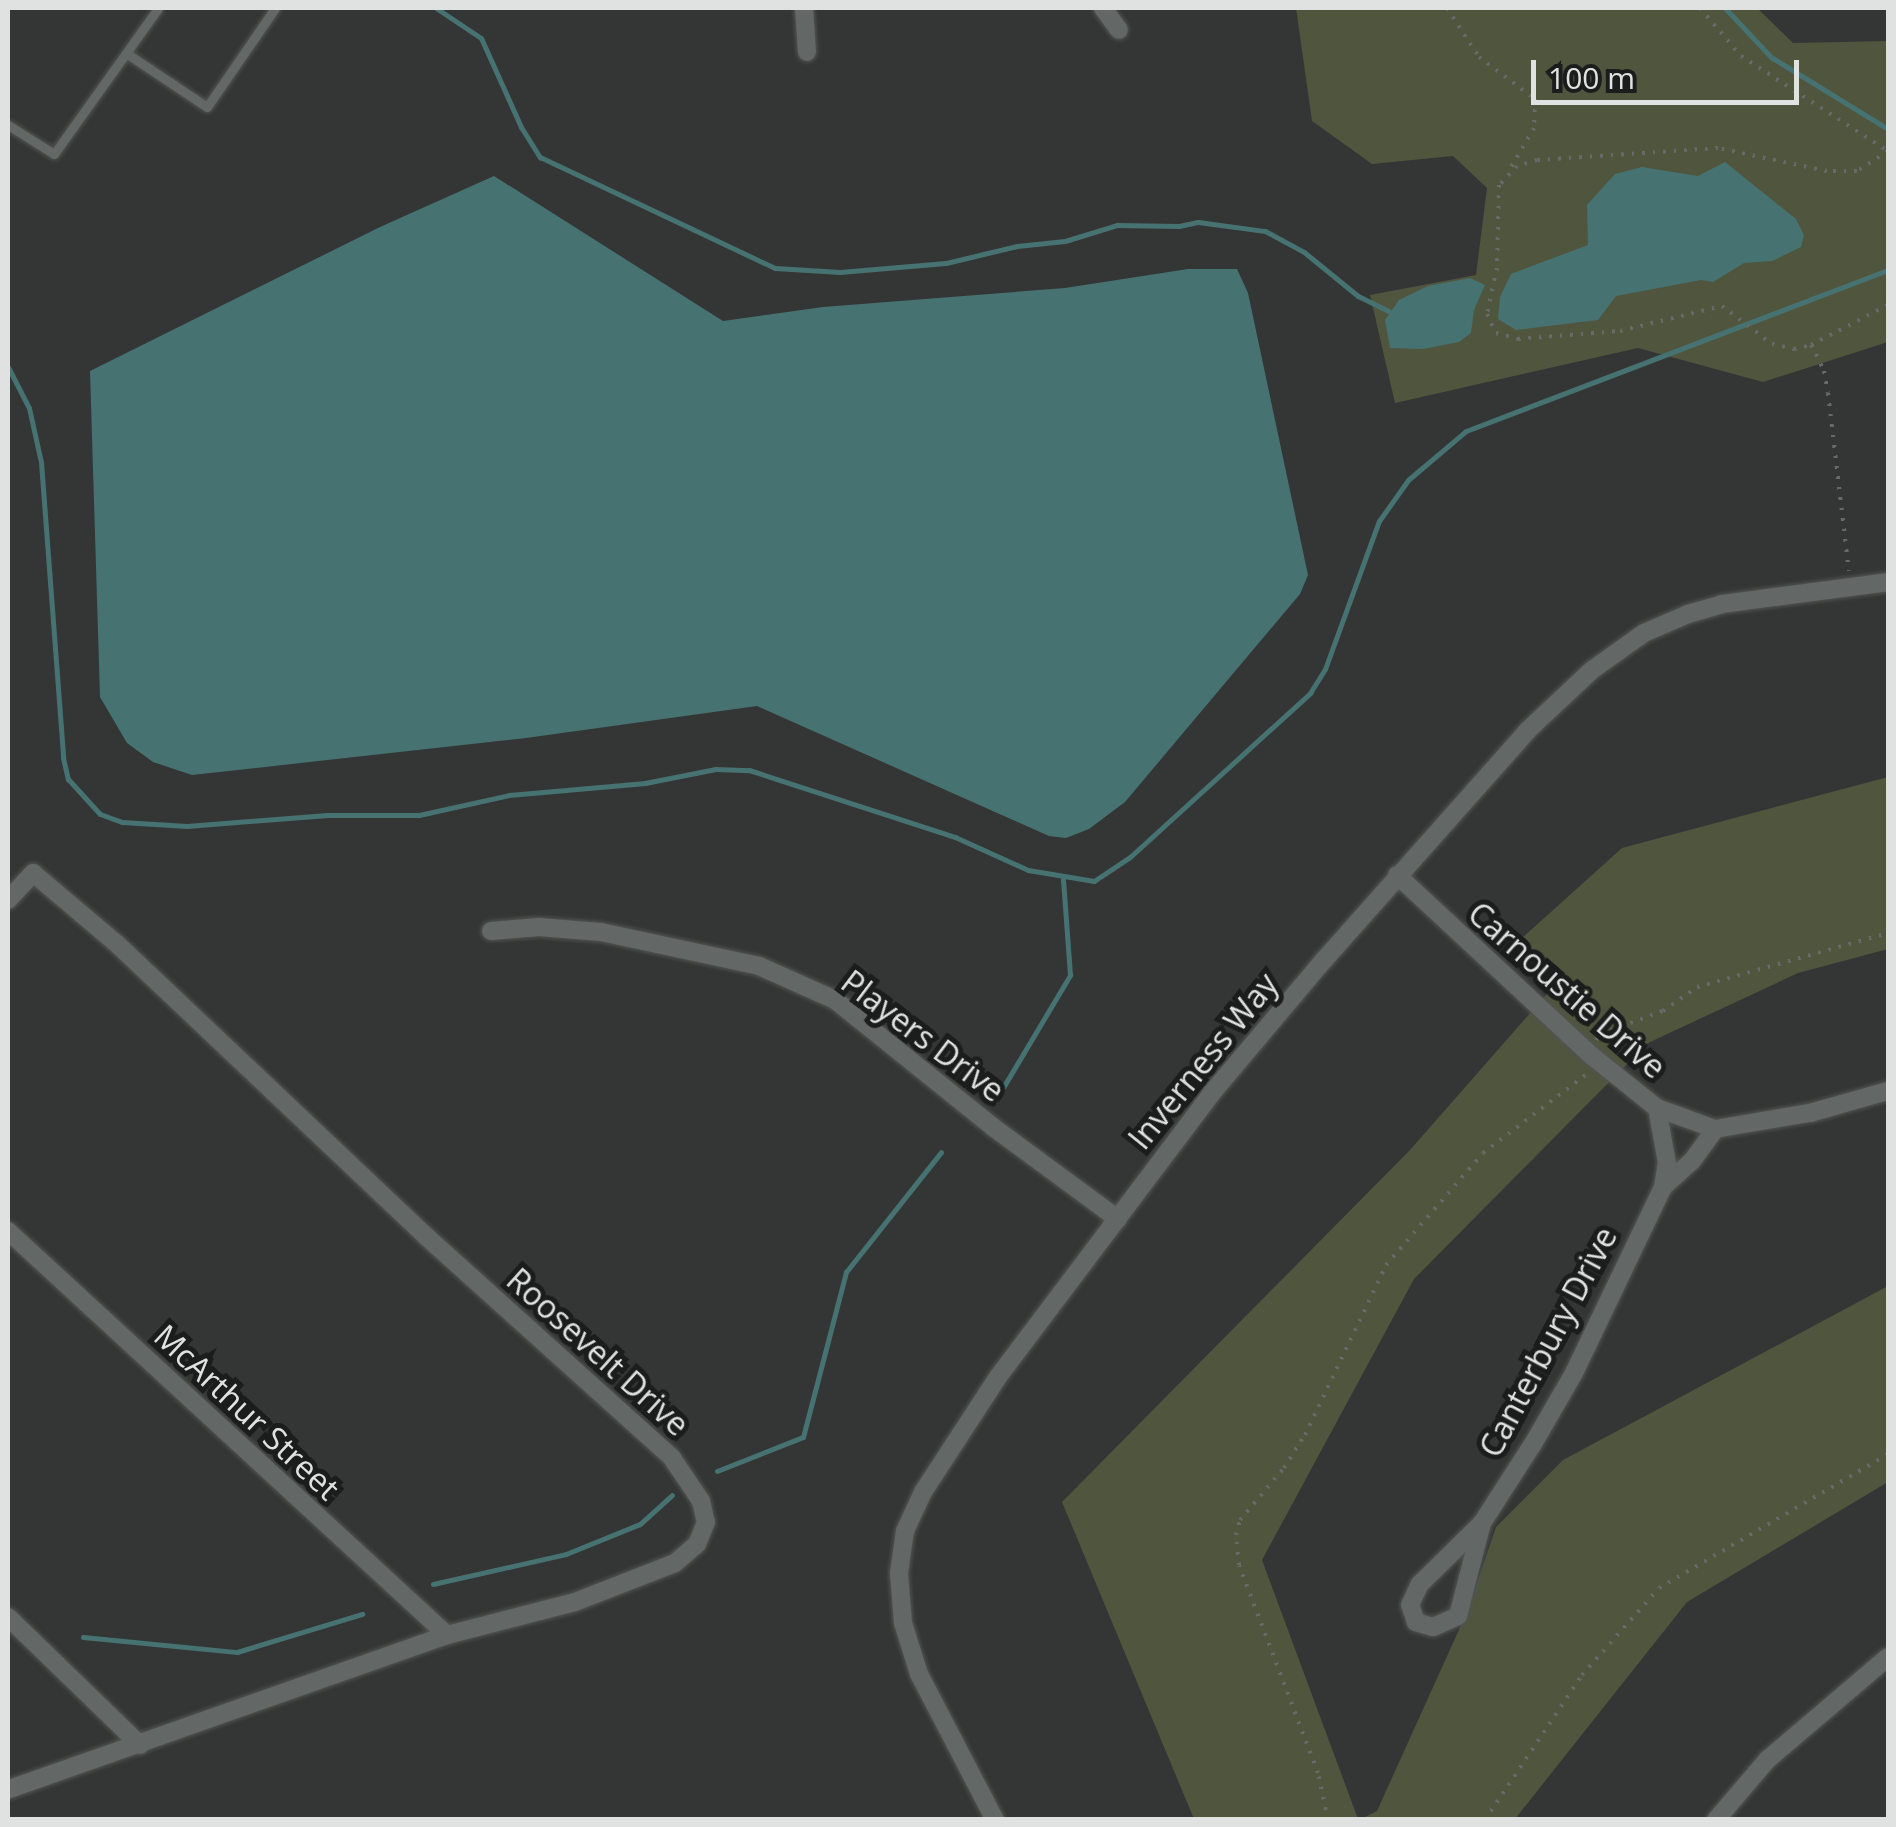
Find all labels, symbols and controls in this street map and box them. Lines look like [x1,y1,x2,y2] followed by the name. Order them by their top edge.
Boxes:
[1536,40,1804,102] scale bar
[1548,57,1635,98] text: 100 m
[1460,894,1674,1086] street label: Carnoustie Drive
[834,962,1012,1110] street label: Players Drive
[1120,965,1286,1157] street label: Inverness Way
[1471,1220,1625,1464] street label: Canterbury Drive
[499,1260,697,1444] street label: Roosevelt Drive
[147,1317,347,1507] street label: McArthur Street

